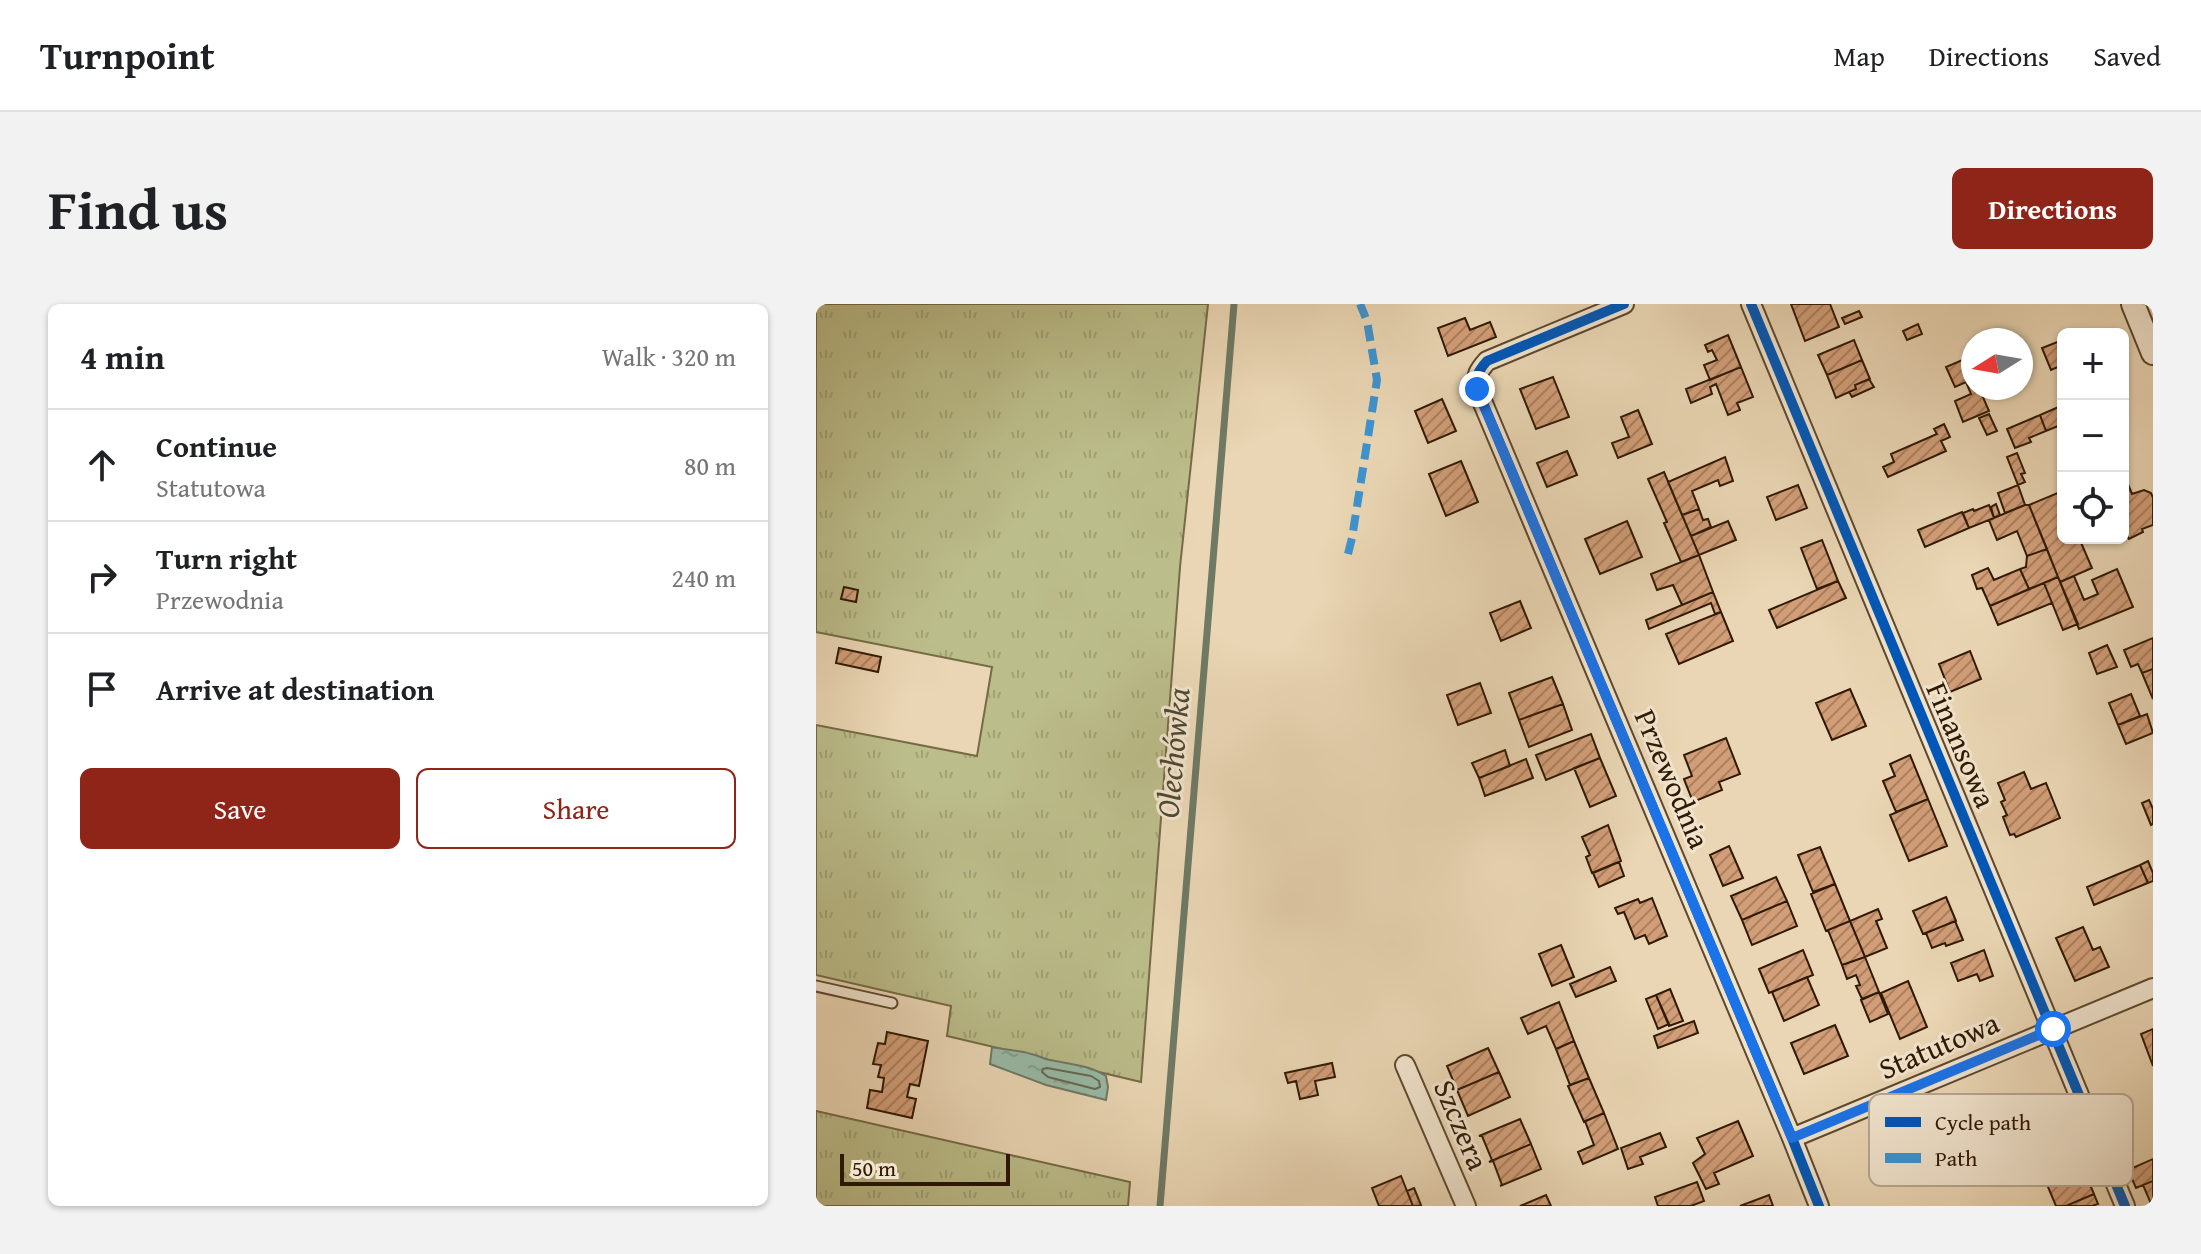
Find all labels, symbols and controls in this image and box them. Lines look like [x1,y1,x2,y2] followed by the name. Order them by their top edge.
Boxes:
[40,27,215,83] text: Turnpoint
[1833,35,1885,76] text: Map
[1929,35,2049,76] text: Directions
[2093,35,2161,76] text: Saved
[48,167,228,250] text: Find us
[1952,168,2153,249] button: Directions
[1961,328,2033,400] north arrow
[2057,328,2129,544] map controls
[2057,328,2129,400] button: +
[80,332,165,381] text: 4 min
[602,337,736,376] text: Walk · 320 m
[1459,371,1495,407] route end
[2057,400,2129,472] button: −
[156,424,277,468] text: Continue
[80,443,124,487] icon: ahead
[684,446,736,485] text: 80 m
[156,468,266,507] text: Statutowa
[2057,472,2129,544] button: locate
[156,536,297,580] text: Turn right
[80,555,124,599] icon: right
[671,558,736,597] text: 240 m
[156,580,284,619] text: Przewodnia
[80,667,124,711] icon: arrive
[156,667,434,711] text: Arrive at destination
[1916,675,2008,814] street label: Finansowa
[1143,686,1202,820] water label: Olechówka
[1624,702,1722,855] street label: Przewodnia
[80,768,400,849] button: Save
[416,768,736,849] button: Share
[1872,1000,2006,1090] street label: Statutowa
[2035,1011,2071,1047] route start
[1423,1073,1501,1177] street label: Szczera
[1869,1094,2133,1186] legend
[1935,1106,2032,1138] text: Cycle path
[1935,1142,1978,1174] text: Path
[840,1150,1010,1186] scale bar
[852,1152,896,1184] text: 50 m

